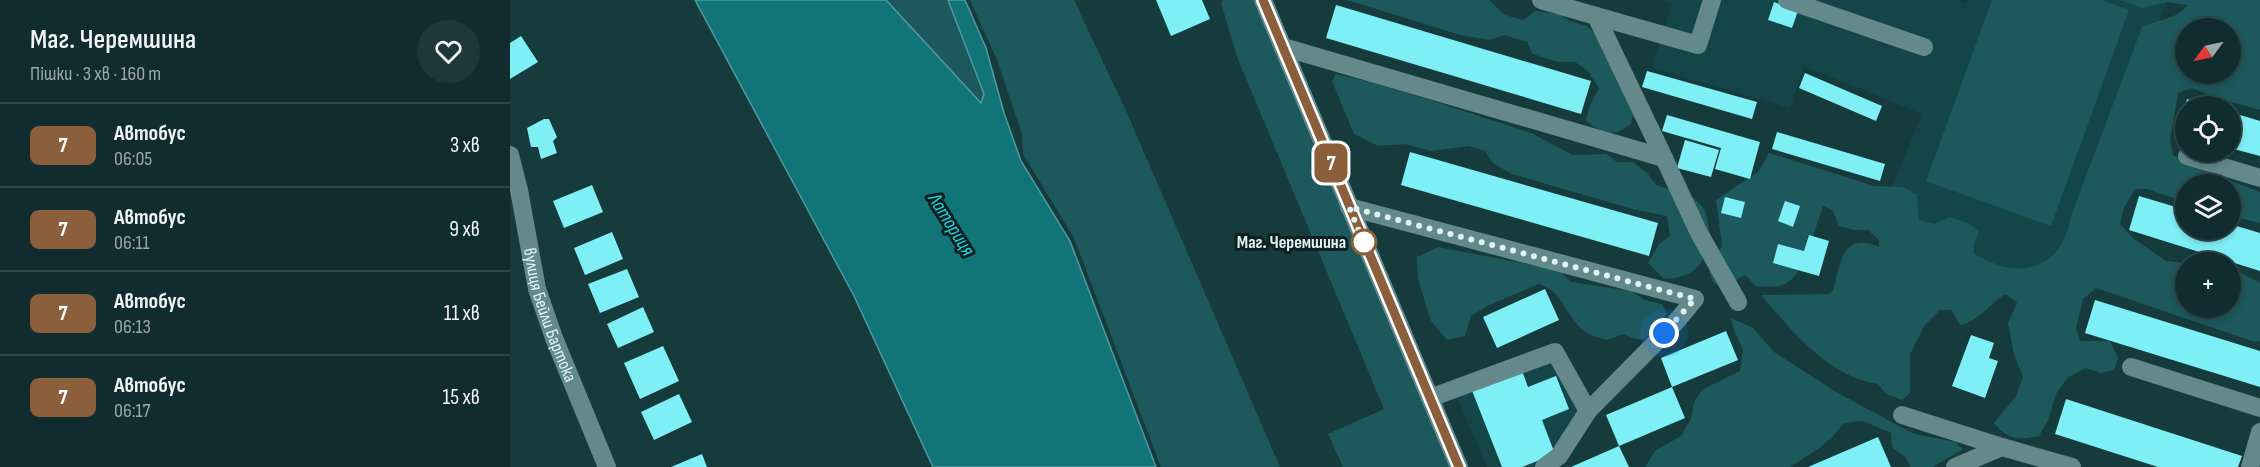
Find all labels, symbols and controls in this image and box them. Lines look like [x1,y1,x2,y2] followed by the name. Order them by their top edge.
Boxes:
[2175,18,2241,84] north arrow
[2175,18,2241,318] map controls
[417,20,480,83] button: heart
[30,23,196,56] text: Маг. Черемшина
[30,62,161,86] text: Пішки · 3 хв · 160 m
[2175,96,2241,162] button: locate
[114,120,186,147] text: Автобус
[450,132,480,159] text: 3 хв
[58,133,68,158] text: 7
[1312,144,1350,182] line badge: 7
[114,147,152,171] text: 06:05
[1326,151,1336,176] text: 7
[2175,174,2241,240] button: layers
[922,188,980,261] water label: Латориця
[114,204,186,231] text: Автобус
[449,216,480,243] text: 9 хв
[58,217,68,242] text: 7
[1351,229,1377,255] marker: Маг. Черемшина
[114,231,149,255] text: 06:11
[1237,232,1346,253] place label: Маг. Черемшина
[519,246,581,385] street label: вулиця Бейли Бартока
[2175,252,2241,318] button: +
[114,288,186,315] text: Автобус
[444,300,480,327] text: 11 хв
[58,301,68,326] text: 7
[114,315,151,339] text: 06:13
[1649,318,1679,348] your location
[114,372,186,399] text: Автобус
[443,384,480,411] text: 15 хв
[58,385,68,410] text: 7
[114,399,150,423] text: 06:17

